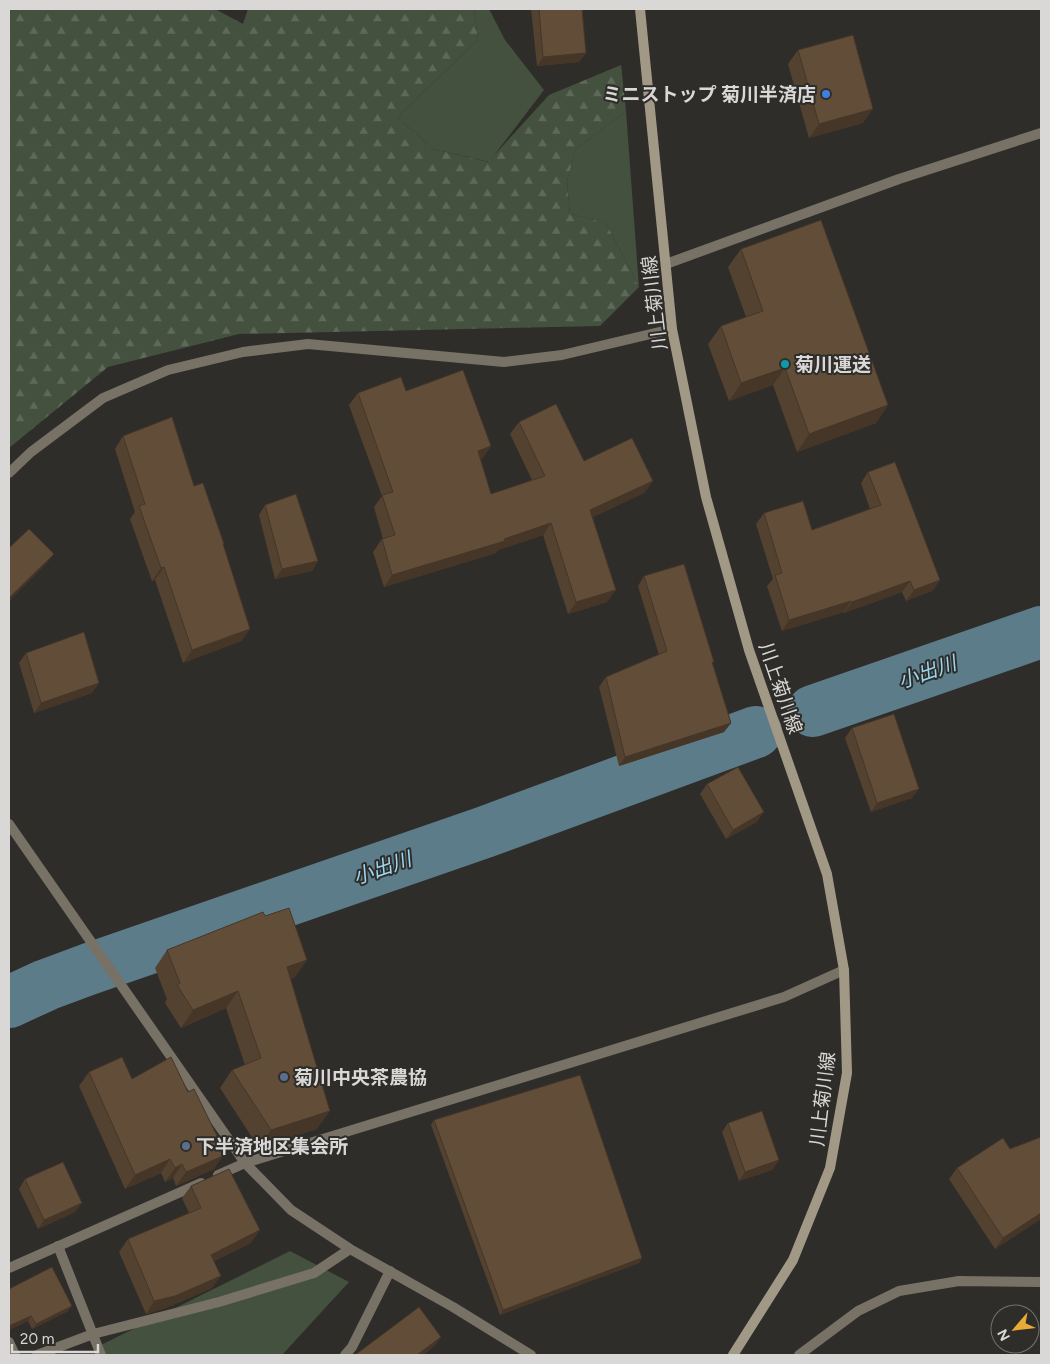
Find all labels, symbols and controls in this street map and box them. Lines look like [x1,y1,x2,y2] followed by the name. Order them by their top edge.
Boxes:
[602,83,816,106] place label: ミニストップ 菊川半済店
[820,88,832,100] marker: ミニストップ 菊川半済店
[637,254,672,351] street label: 川上菊川線
[795,353,871,376] place label: 菊川運送
[779,358,791,370] marker: 菊川運送
[754,639,807,737] street label: 川上菊川線
[895,650,961,693] water label: 小出川
[350,846,416,889] water label: 小出川
[805,1051,840,1148] street label: 川上菊川線
[294,1066,427,1089] place label: 菊川中央茶農協
[278,1071,290,1083] marker: 菊川中央茶農協
[196,1135,348,1158] place label: 下半済地区集会所
[180,1140,192,1152] marker: 下半済地区集会所
[990,1304,1040,1354] north arrow
[12,1322,99,1354] scale bar
[994,1326,1014,1344] text: N
[20,1330,54,1348] text: 20 m

